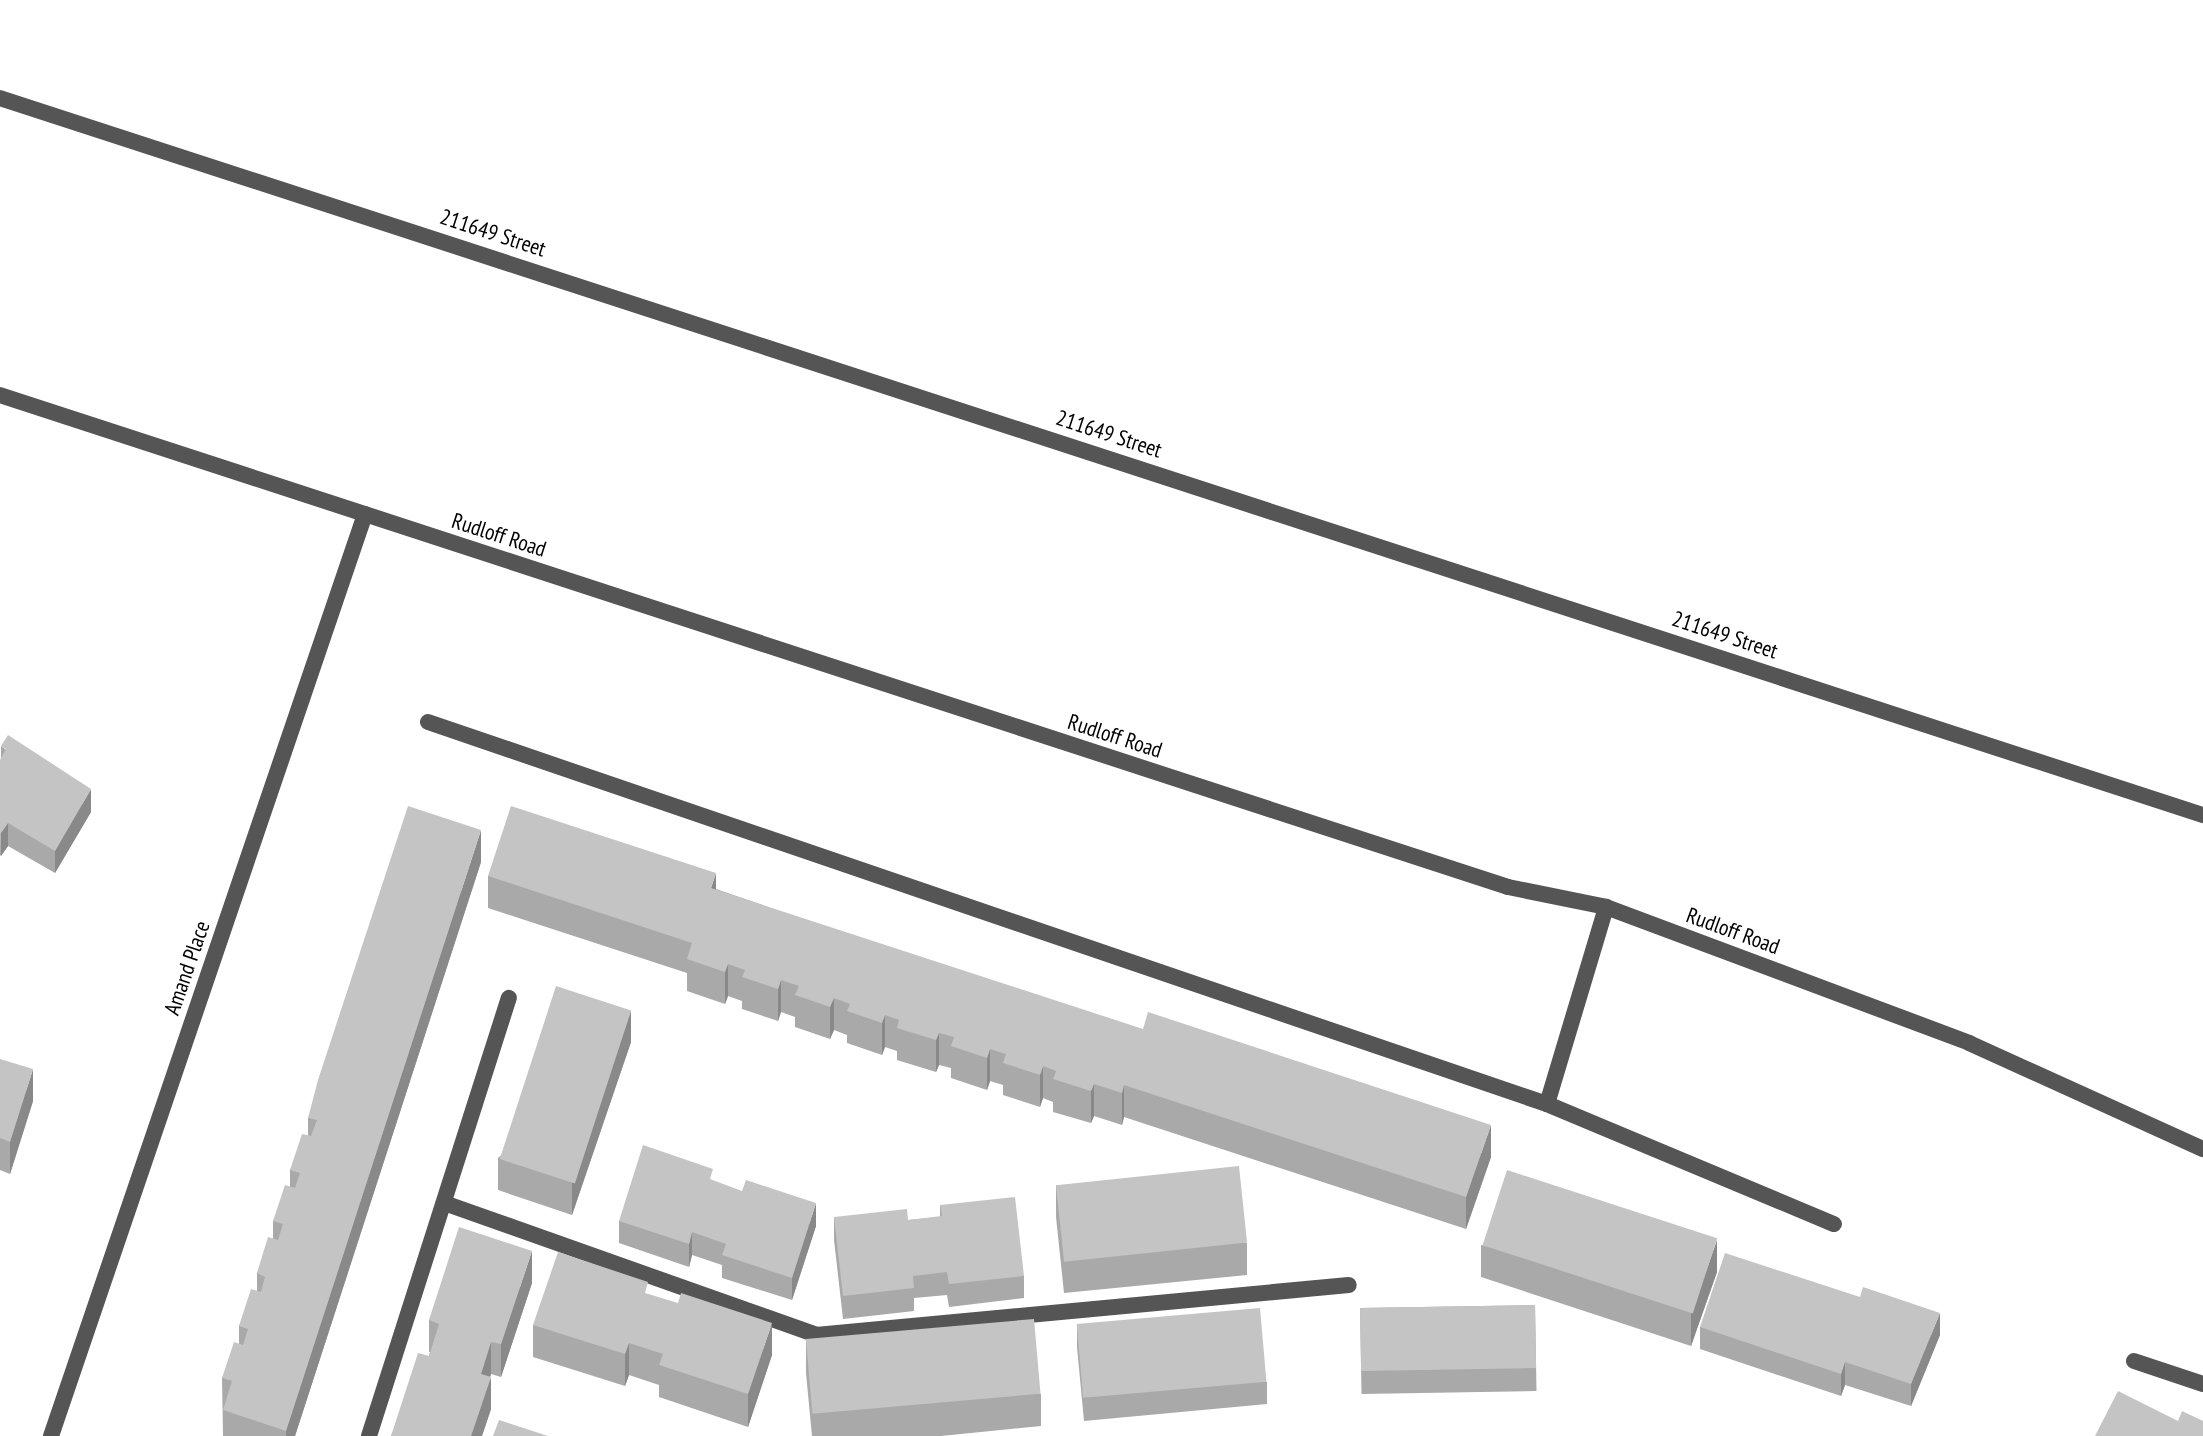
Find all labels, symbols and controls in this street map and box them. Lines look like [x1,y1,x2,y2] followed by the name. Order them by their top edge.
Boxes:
[437,204,549,262] street label: 211649 Street
[1053,405,1165,463] street label: 211649 Street
[449,507,549,563] street label: Rudloff Road
[1669,606,1781,664] street label: 211649 Street
[1065,708,1165,764] street label: Rudloff Road
[1683,902,1783,960] street label: Rudloff Road
[159,917,215,1019] street label: Amand Place

